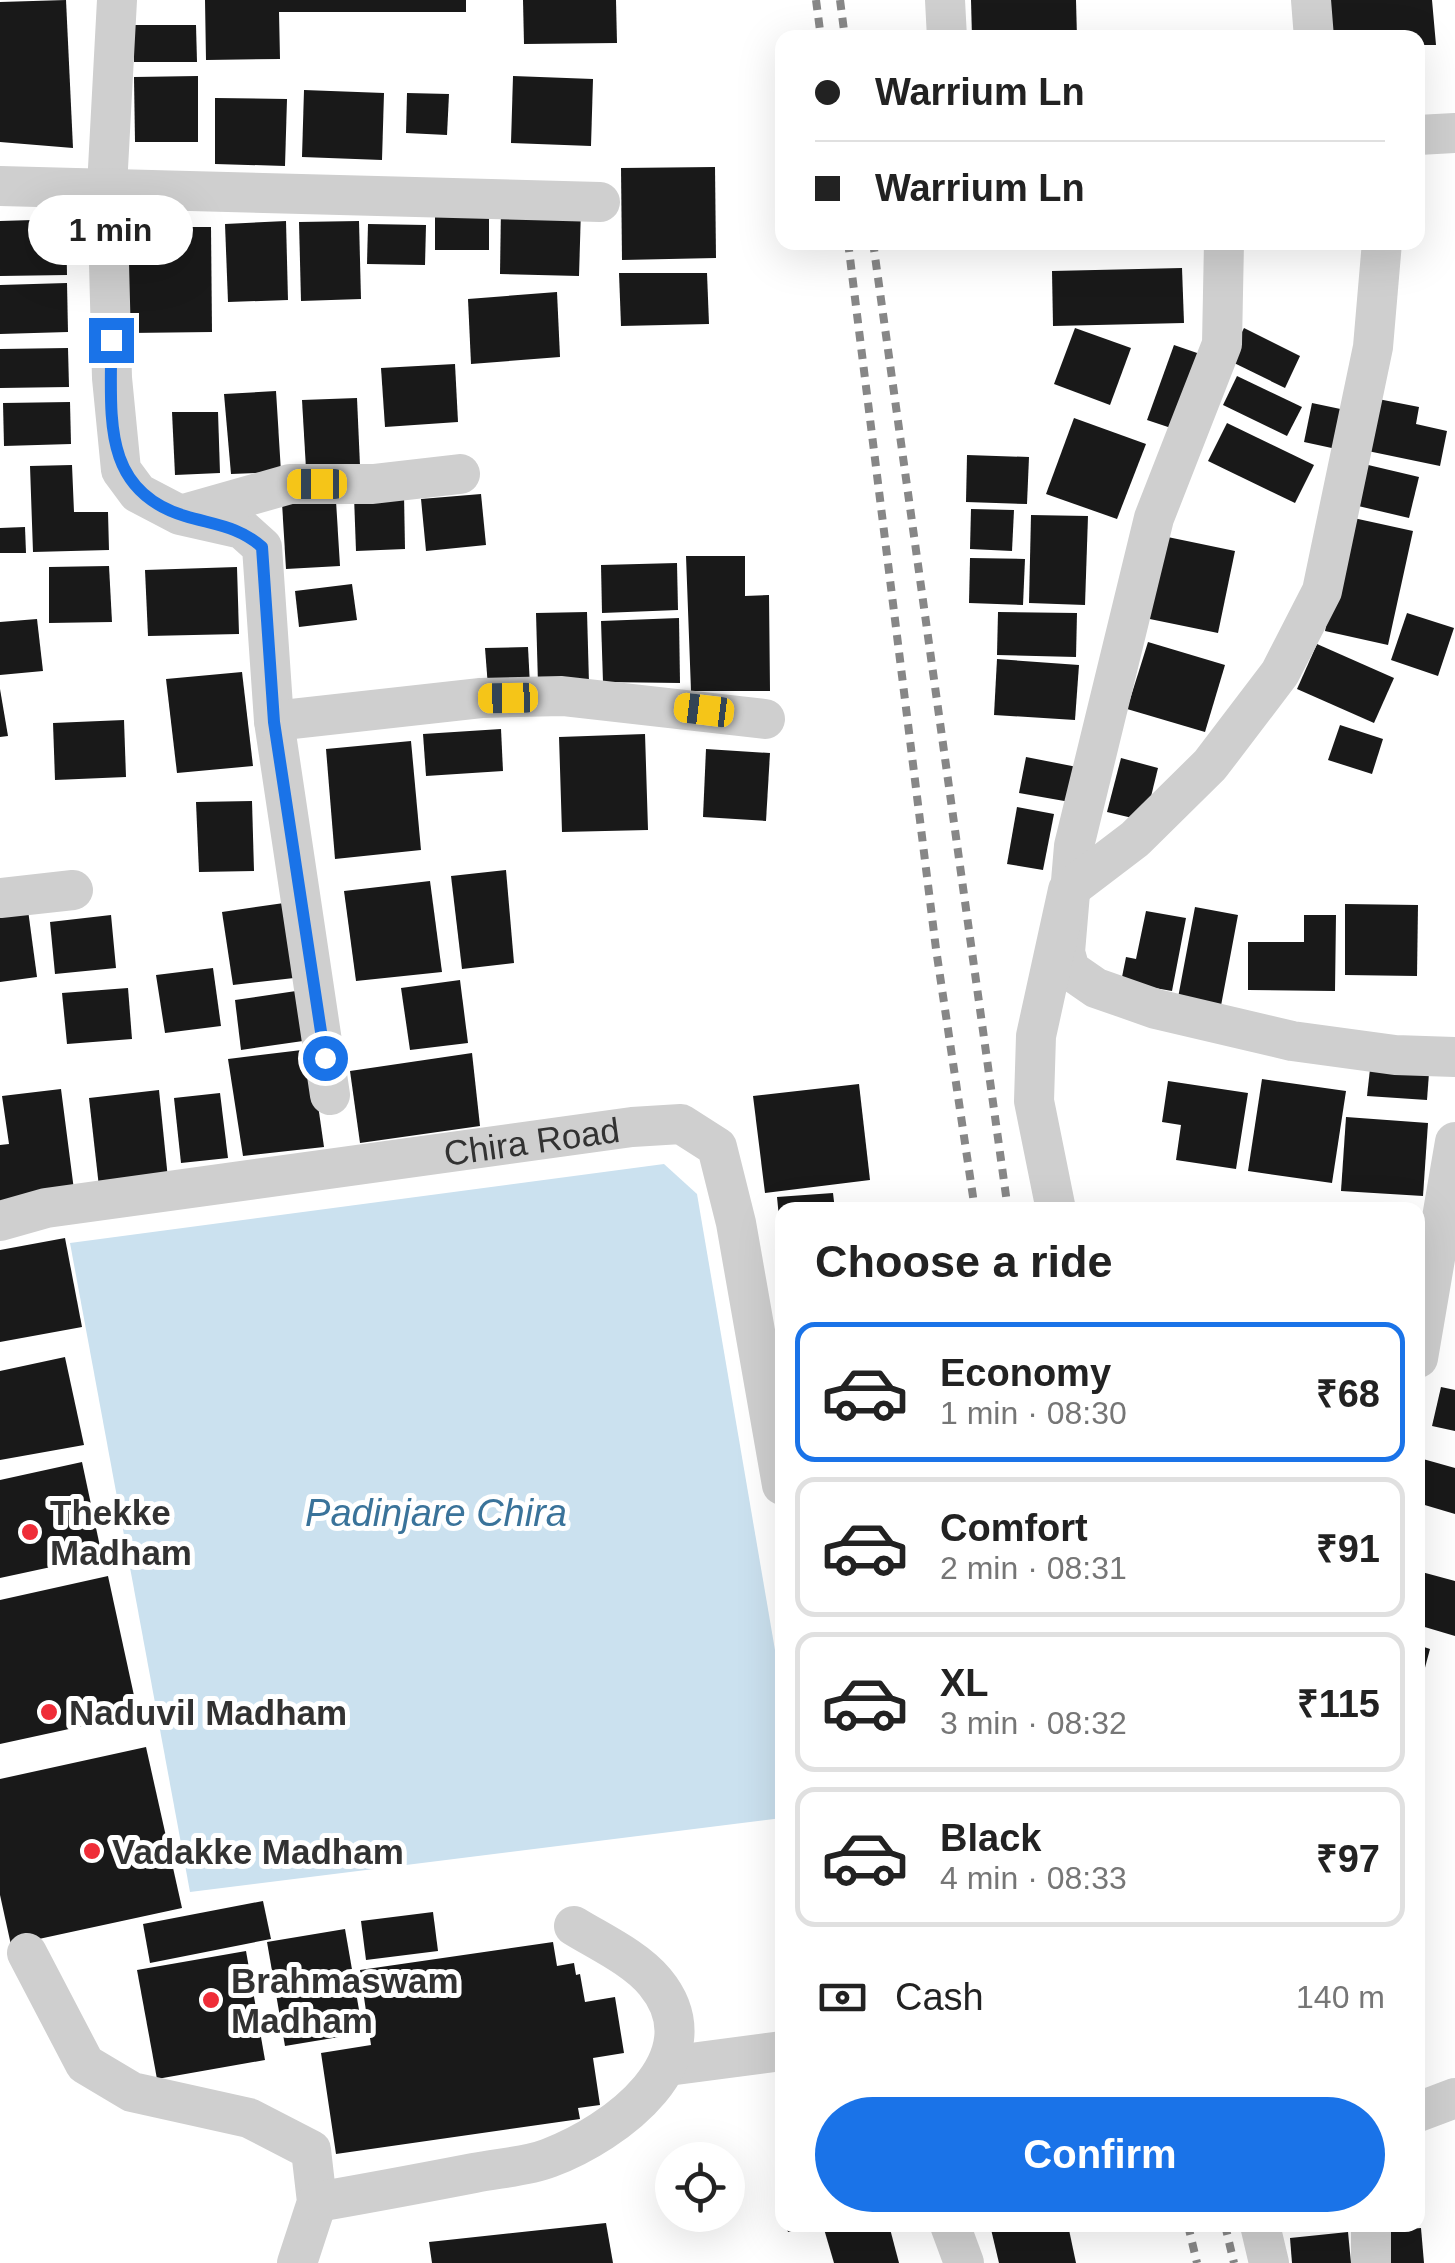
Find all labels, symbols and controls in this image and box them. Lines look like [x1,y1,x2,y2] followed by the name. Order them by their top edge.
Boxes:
[875,71,1085,113] text: Warrium Ln
[875,167,1085,209] text: Warrium Ln
[28,195,194,265] callout: 1 min
[69,212,152,248] text: 1 min
[89,318,134,363] route end
[287,469,347,499] car
[478,682,538,714] car
[672,691,736,729] car
[303,1036,348,1081] route start
[441,1109,622,1172] street label: Chira Road
[815,1236,1113,1287] text: Choose a ride
[820,1347,910,1437] icon: car
[940,1352,1111,1394] text: Economy
[1316,1373,1380,1415] text: ₹68
[940,1395,1127,1431] text: 1 min · 08:30
[305,1492,567,1534] water label: Padinjare Chira
[50,1493,192,1572] place label: Thekke Madham
[820,1502,910,1592] icon: car
[940,1507,1088,1549] text: Comfort
[19,1521,41,1543] marker: Thekke Madham
[1316,1528,1380,1570] text: ₹91
[940,1550,1127,1586] text: 2 min · 08:31
[820,1657,910,1747] icon: car
[940,1662,989,1704] text: XL
[1297,1683,1380,1725] text: ₹115
[69,1693,347,1732] place label: Naduvil Madham
[38,1701,60,1723] marker: Naduvil Madham
[940,1705,1127,1741] text: 3 min · 08:32
[820,1812,910,1902] icon: car
[940,1817,1041,1859] text: Black
[112,1832,404,1871] place label: Vadakke Madham
[1316,1838,1380,1880] text: ₹97
[81,1840,103,1862] marker: Vadakke Madham
[940,1860,1127,1896] text: 4 min · 08:33
[231,1961,459,2040] place label: Brahmaswam Madham
[815,1970,870,2025] icon: cash
[895,1976,984,2018] text: Cash
[1296,1979,1385,2015] text: 140 m
[200,1989,222,2011] marker: Brahmaswam Madham
[815,2097,1385,2212] button: Confirm
[655,2142,745,2232] map controls
[655,2142,745,2232] button: locate

